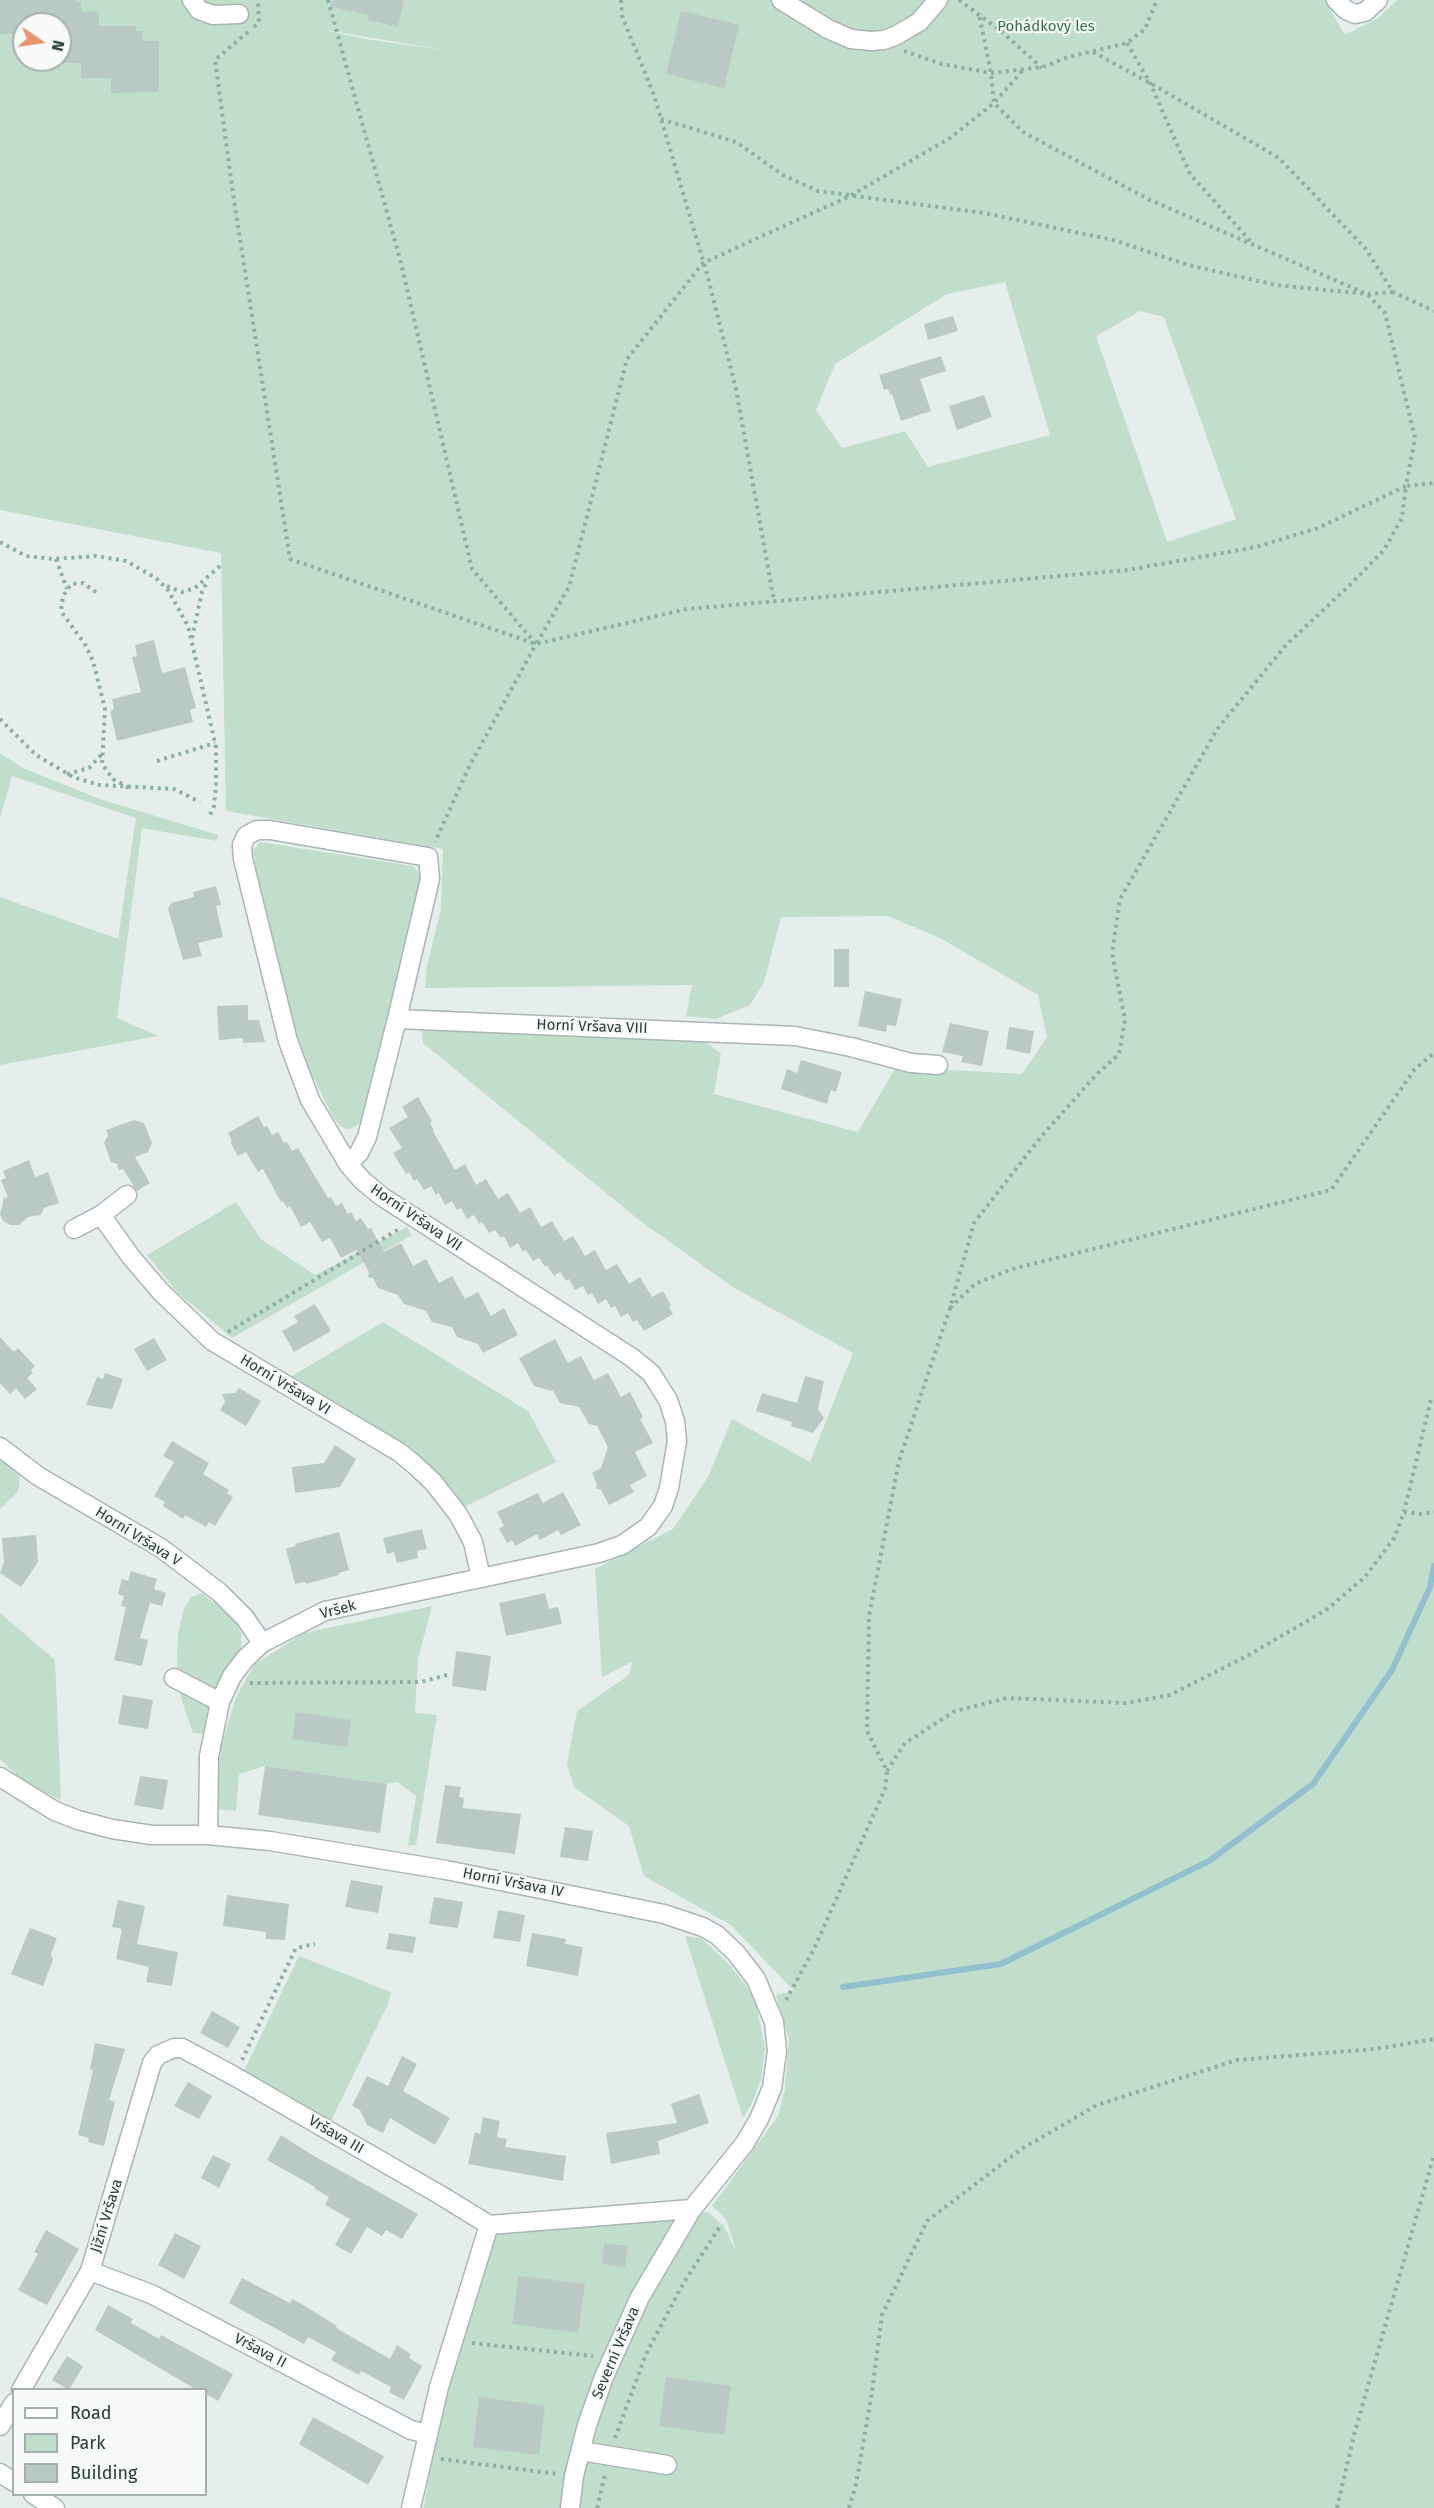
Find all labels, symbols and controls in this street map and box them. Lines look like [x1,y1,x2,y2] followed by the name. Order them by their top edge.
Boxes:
[12,12,72,72] north arrow
[997,18,1095,36] park label: Pohádkový les
[48,38,69,53] text: N
[536,1016,648,1038] street label: Horní Vršava VIII
[367,1181,465,1255] street label: Horní Vršava VII
[237,1351,333,1419] street label: Horní Vršava VI
[92,1503,184,1571] street label: Horní Vršava V
[318,1597,358,1623] street label: Vršek
[461,1864,565,1902] street label: Horní Vršava IV
[305,2112,367,2158] street label: Vršava III
[87,2177,127,2255] street label: Jižní Vršava
[588,2304,644,2402] street label: Severní Vršava
[231,2330,289,2372] street label: Vršava II
[12,2388,207,2496] legend
[70,2402,112,2424] text: Road
[70,2432,105,2454] text: Park
[70,2462,137,2484] text: Building

